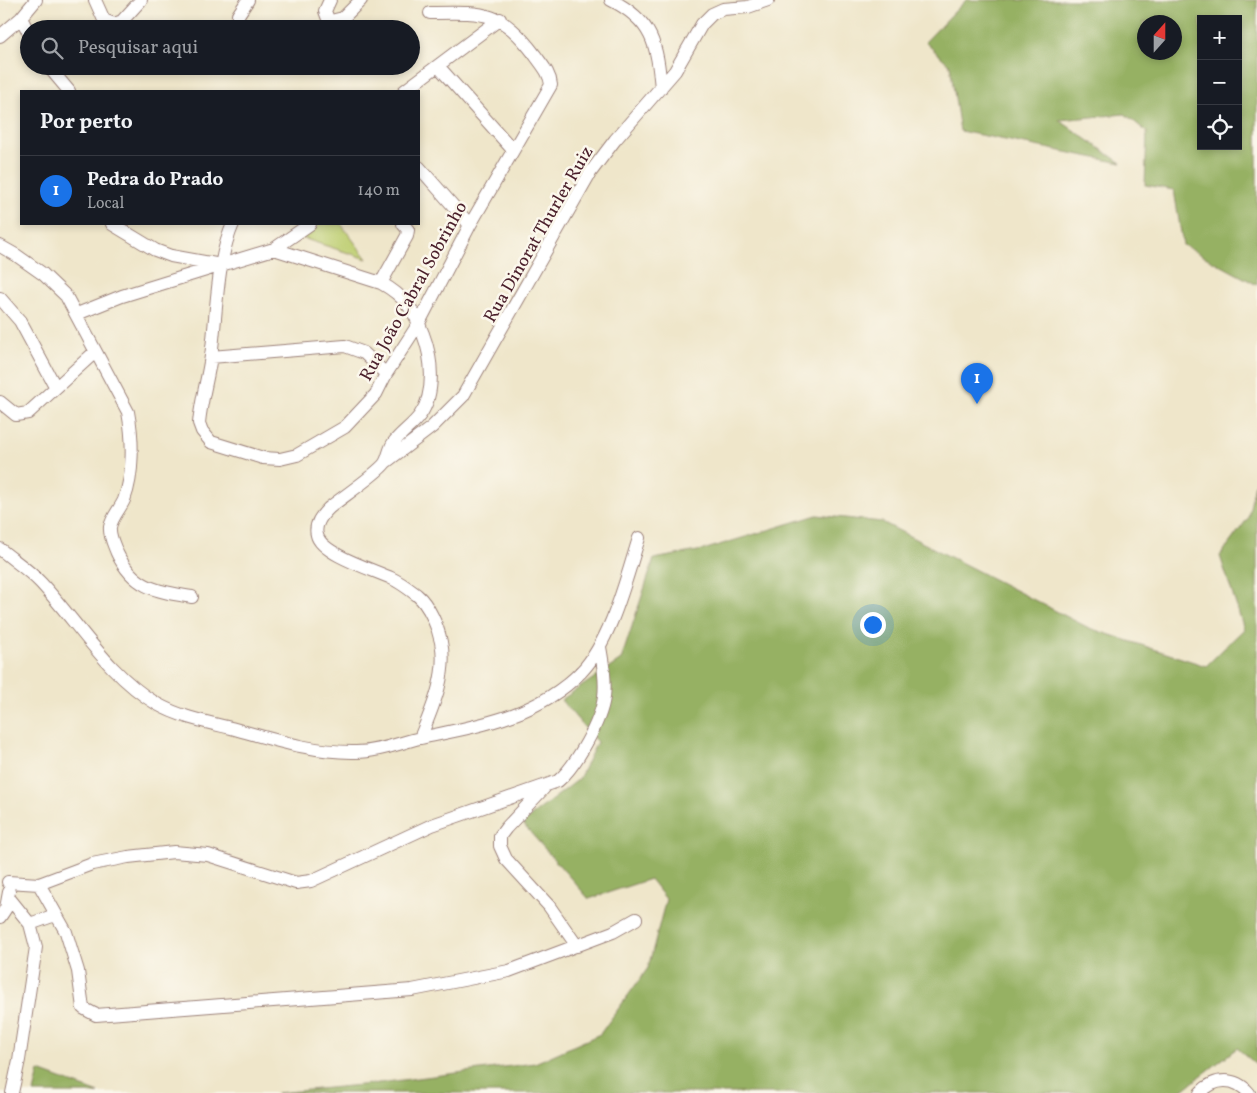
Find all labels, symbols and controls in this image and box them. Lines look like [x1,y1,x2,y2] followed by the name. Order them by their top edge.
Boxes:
[1137,15,1182,60] north arrow
[1197,15,1242,150] map controls
[1197,15,1242,60] button: +
[20,20,420,75] search box
[38,34,66,62] icon: search
[78,35,198,61] text: Pesquisar aqui
[1197,60,1242,105] button: −
[1197,105,1242,150] button: locate
[40,108,133,137] text: Por perto
[478,142,600,328] street label: Rua Dinorat Thurler Ruiz
[87,167,223,193] text: Pedra do Prado
[53,180,59,202] text: 1
[358,180,400,202] text: 140 m
[87,193,124,215] text: Local
[354,197,474,386] street label: Rua João Cabral Sobrinho
[961,363,993,404] pin: 1
[860,612,886,638] your location

